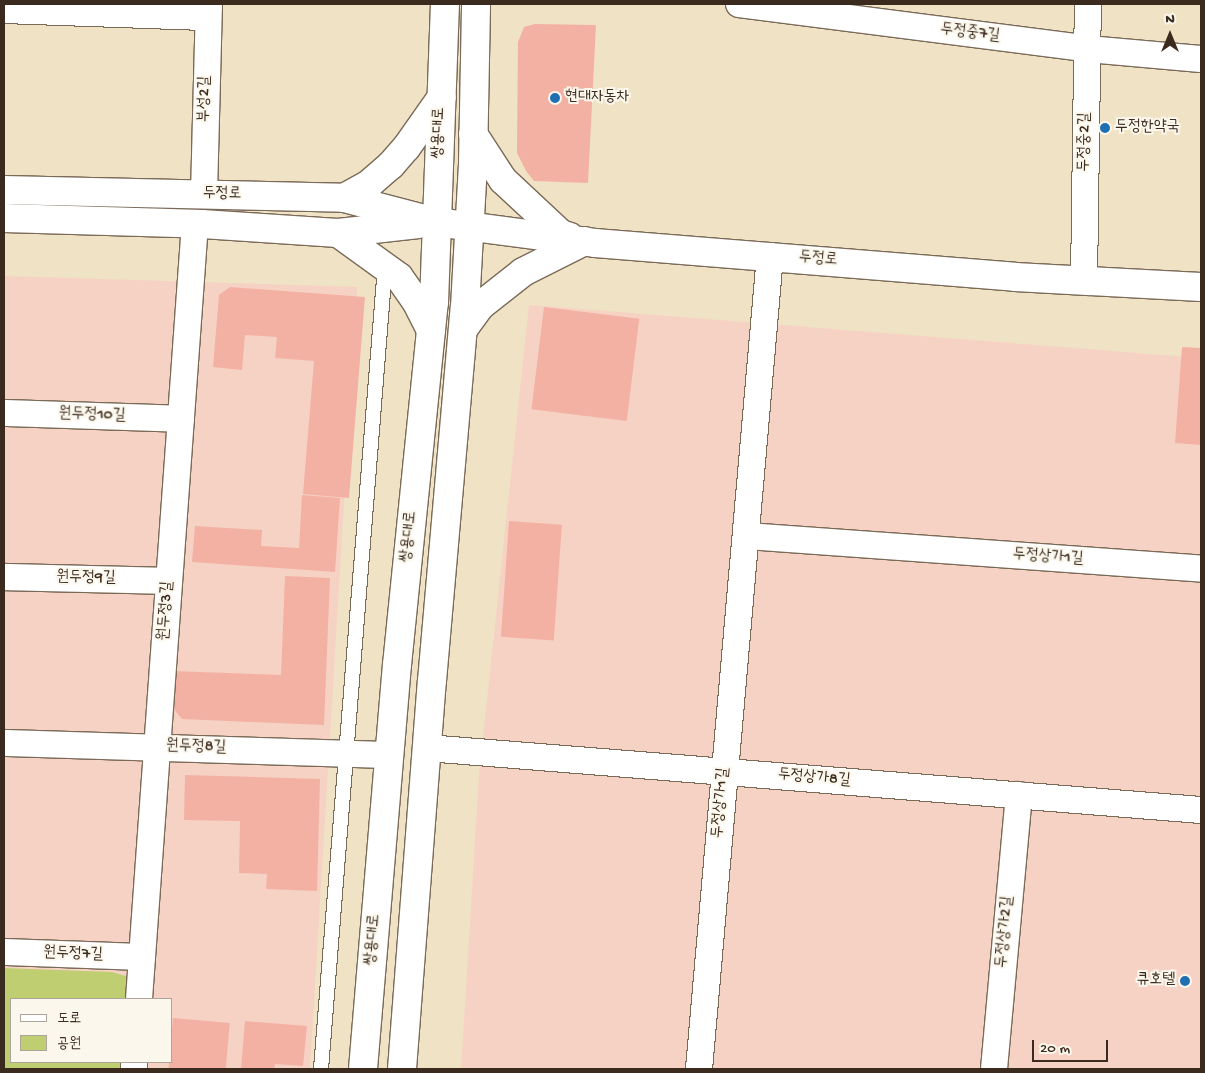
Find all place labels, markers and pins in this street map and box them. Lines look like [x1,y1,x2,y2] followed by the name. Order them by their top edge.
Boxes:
[565,88,629,108] place label: 현대자동차
[549,92,561,104] marker: 현대자동차
[1115,118,1179,138] place label: 두정한약국
[1099,122,1111,134] marker: 두정한약국
[1136,971,1175,991] place label: 큐호텔
[1179,975,1191,987] marker: 큐호텔

